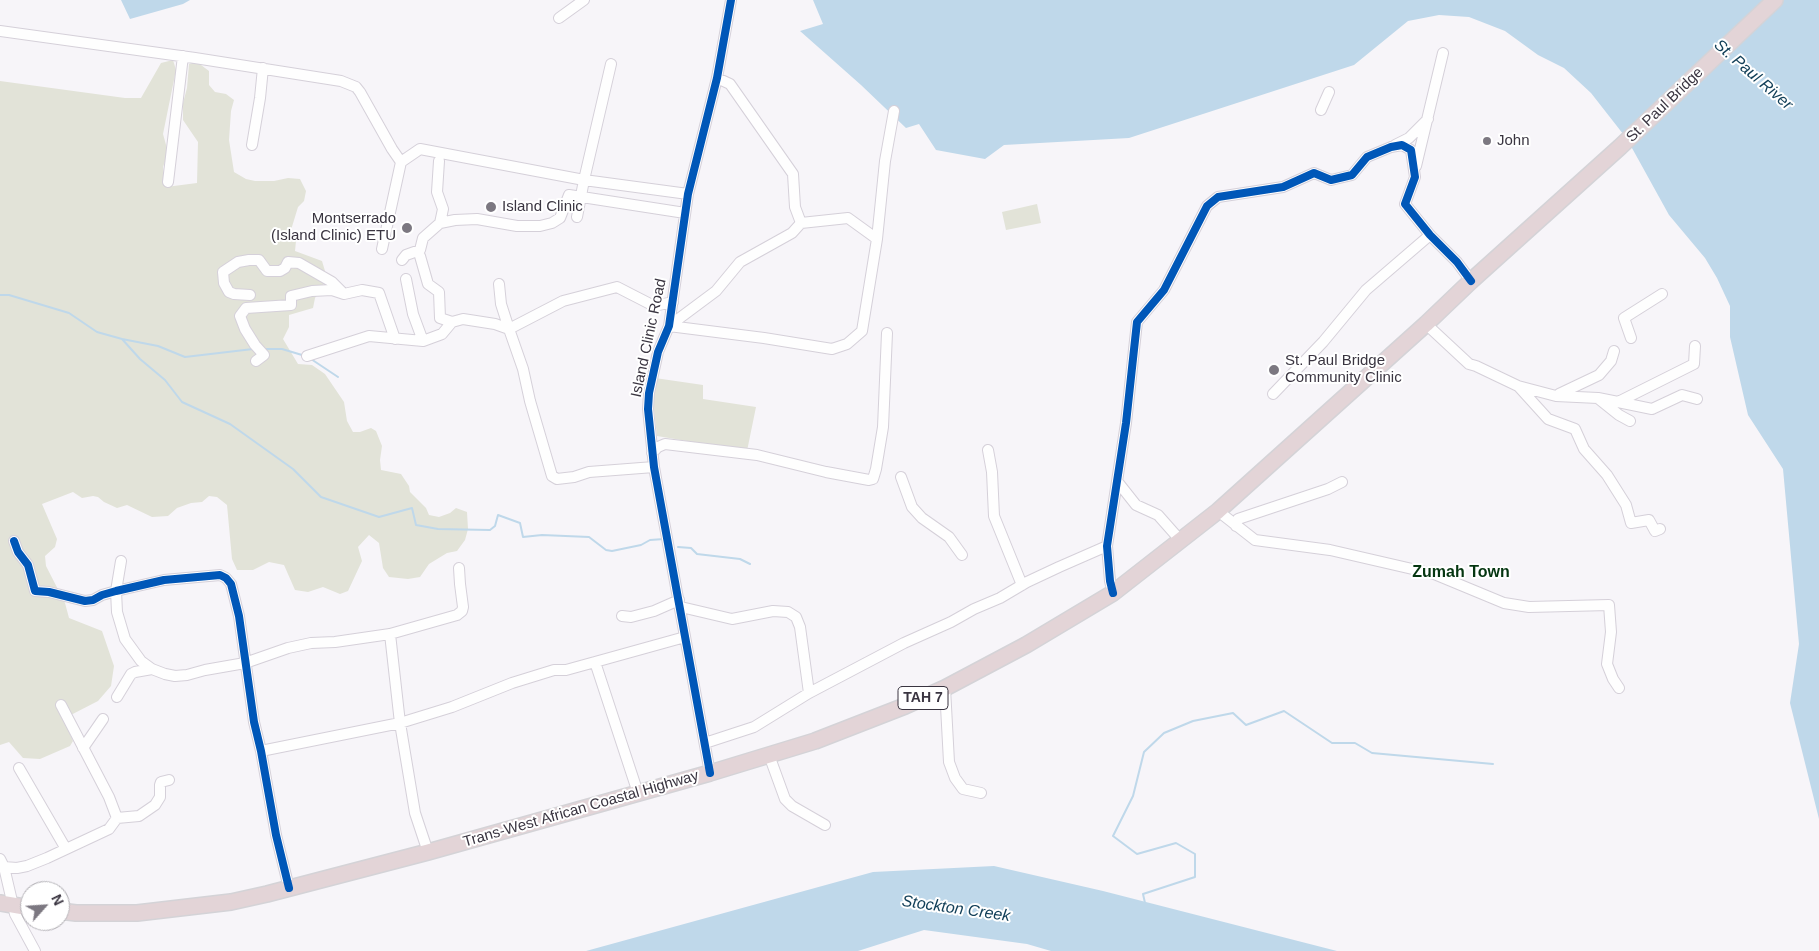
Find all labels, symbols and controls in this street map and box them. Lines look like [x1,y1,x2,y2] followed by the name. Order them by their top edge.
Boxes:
[1710,36,1796,114] water label: St. Paul River
[1623,64,1707,146] street label: St. Paul Bridge
[1497,132,1530,150] place label: John
[1481,135,1493,147] marker: John
[502,198,583,216] place label: Island Clinic
[484,200,498,214] marker: Island Clinic
[271,210,396,245] place label: Montserrado (Island Clinic) ETU
[400,221,414,235] marker: Montserrado (Island Clinic) ETU
[628,277,670,399] street label: Island Clinic Road
[1285,352,1402,387] place label: St. Paul Bridge Community Clinic
[1267,363,1281,377] marker: St. Paul Bridge Community Clinic
[1412,563,1510,583] district label: Zumah Town
[898,686,948,710] road number: TAH 7
[461,767,701,851] street label: Trans-West African Coastal Highway
[20,881,70,931] north arrow
[48,892,67,908] text: N
[901,892,1011,926] water label: Stockton Creek

